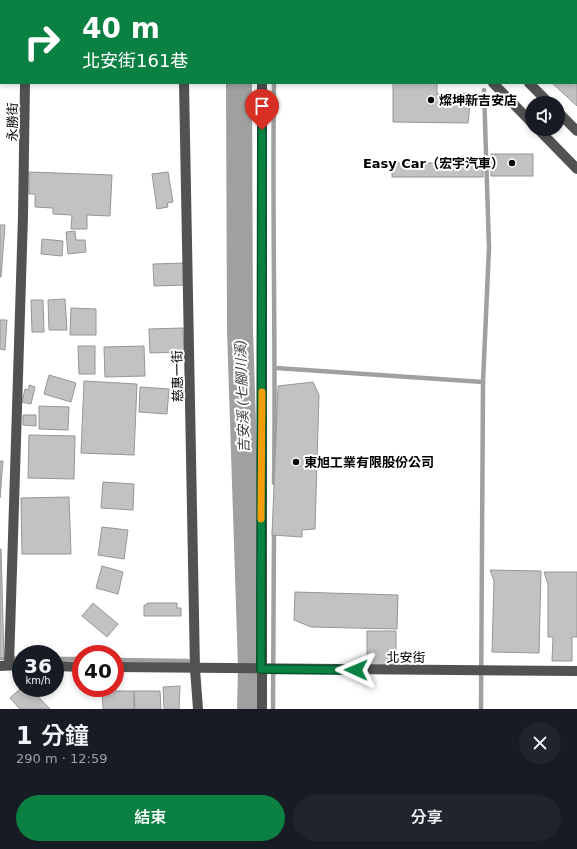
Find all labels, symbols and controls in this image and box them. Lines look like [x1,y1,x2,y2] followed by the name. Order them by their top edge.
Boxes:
[82,12,160,45] text: 40 m
[16,16,68,68] icon: right
[82,50,188,71] text: 北安街161巷
[245,89,279,130] pin
[439,93,517,108] place label: 燦坤新吉安店
[251,95,273,117] icon: arrive
[426,95,436,105] marker: 燦坤新吉安店
[525,96,565,136] map controls
[525,96,565,136] button: sound
[5,102,20,142] street label: 永勝街
[363,156,504,171] place label: Easy Car（宏宇汽車）
[507,158,517,168] marker: Easy Car（宏宇汽車）
[232,339,252,453] water label: 吉安溪 (七腳川溪)
[170,350,185,402] street label: 慈惠一街
[304,455,434,470] place label: 東旭工業有限股份公司
[291,457,301,467] marker: 東旭工業有限股份公司
[72,645,124,697] speed limit sign: 40
[335,649,377,691] position arrow
[386,650,426,665] street label: 北安街
[24,654,52,678] text: 36
[25,675,51,686] text: km/h
[16,722,89,750] text: 1 分鐘
[519,722,561,764] button: close
[16,751,107,766] text: 290 m · 12:59
[16,795,285,841] button: 結束
[293,795,561,841] button: 分享

